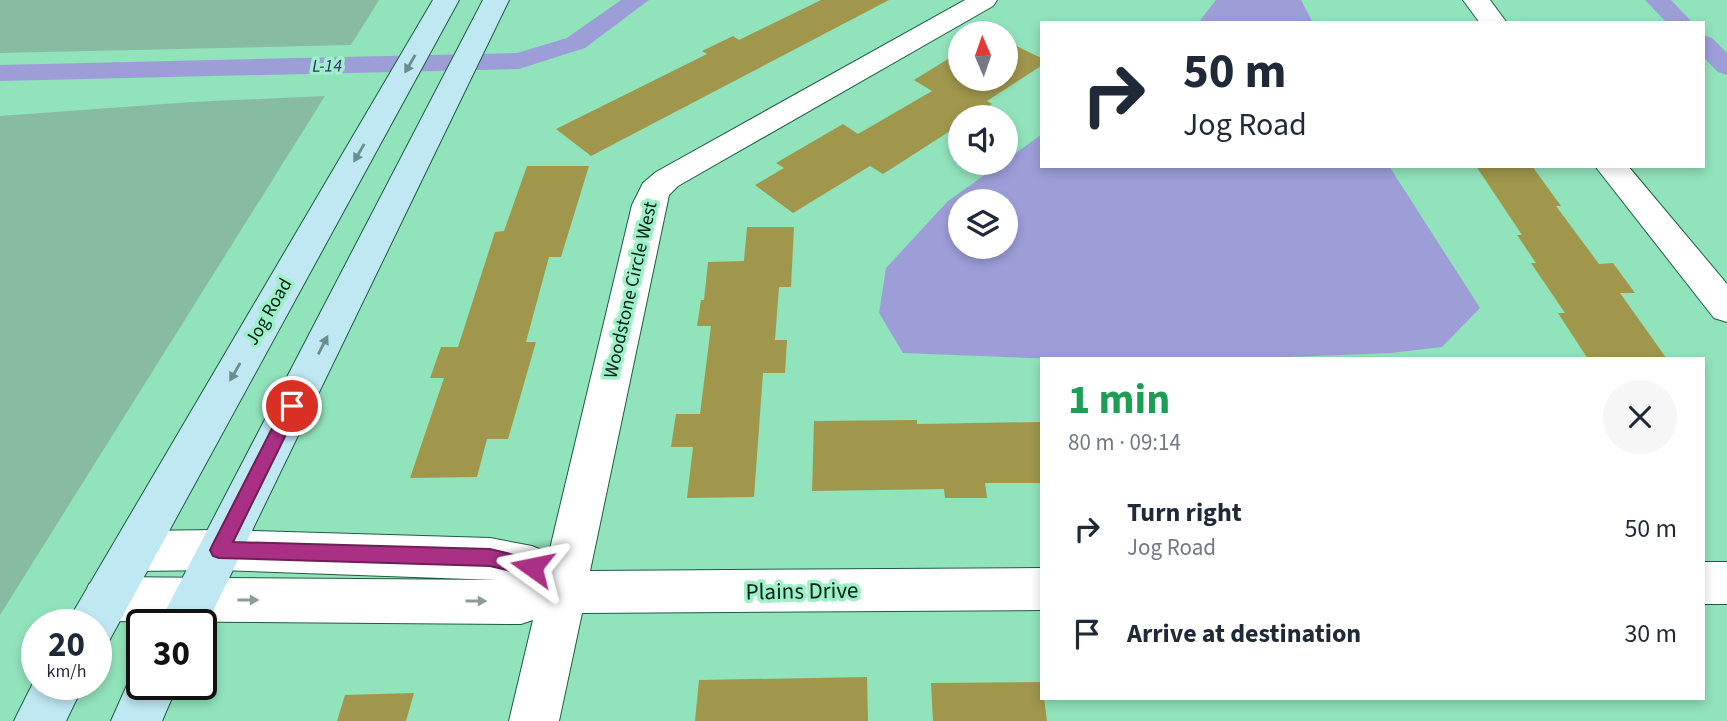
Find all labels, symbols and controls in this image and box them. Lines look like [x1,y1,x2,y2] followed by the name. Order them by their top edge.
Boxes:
[948,21,1018,91] north arrow
[948,21,1018,259] map controls
[1183,37,1287,107] text: 50 m
[1068,49,1159,140] icon: right
[312,53,342,79] water label: L-14
[404,54,416,74] one-way arrow
[1183,102,1307,148] text: Jog Road
[948,105,1018,175] button: sound
[353,144,365,163] one-way arrow
[948,189,1018,259] button: layers
[598,198,665,381] street label: Woodstone Circle West
[239,273,299,351] street label: Jog Road
[317,335,328,355] one-way arrow
[229,363,241,382] one-way arrow
[1068,370,1170,430] text: 1 min
[262,376,322,436] pin
[1603,380,1677,454] button: close
[273,387,311,425] icon: arrive
[1068,426,1181,459] text: 80 m · 09:14
[1127,494,1242,531] text: Turn right
[1068,510,1106,548] icon: right
[1624,510,1677,547] text: 50 m
[495,530,569,604] position arrow
[1127,531,1216,564] text: Jog Road
[745,574,859,608] street label: Plains Drive
[237,594,259,606] one-way arrow
[465,595,487,607] one-way arrow
[126,609,217,700] speed limit sign: 30
[1068,615,1106,653] icon: arrive
[1127,615,1361,652] text: Arrive at destination
[1624,615,1677,652] text: 30 m
[48,620,85,670] text: 20
[47,659,86,684] text: km/h

